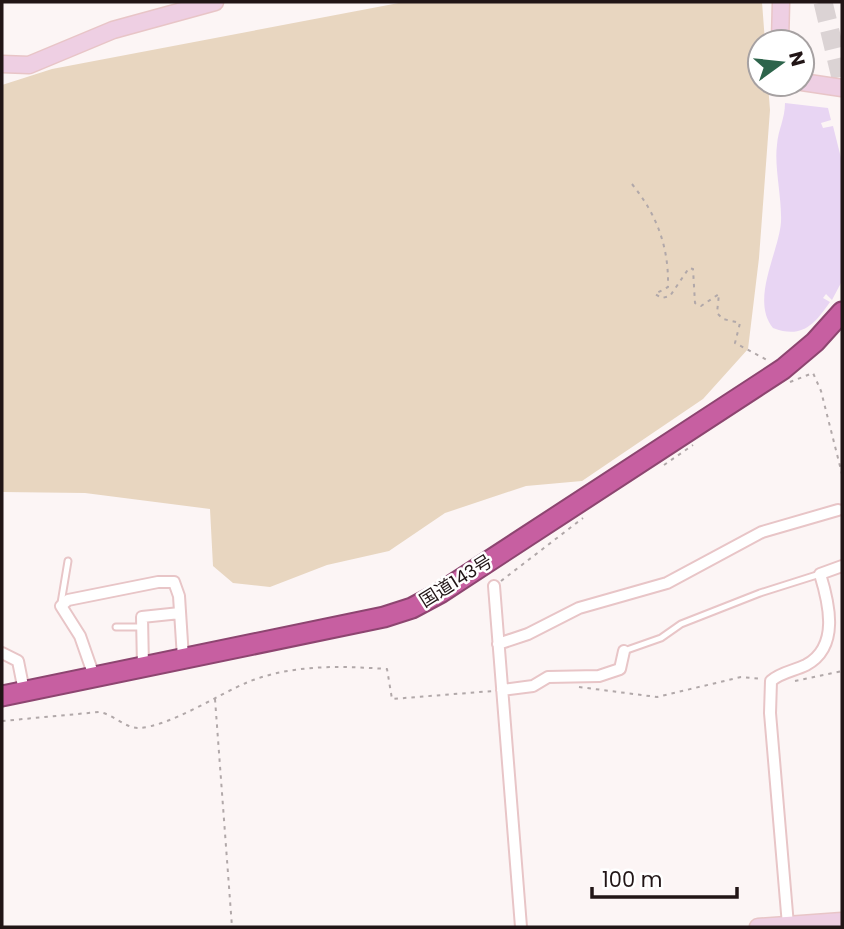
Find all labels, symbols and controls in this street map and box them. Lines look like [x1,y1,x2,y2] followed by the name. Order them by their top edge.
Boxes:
[746,28,816,98] north arrow
[782,48,812,69] text: N
[414,548,497,613] street label: 国道143号
[592,856,737,900] scale bar
[602,865,662,894] text: 100 m

